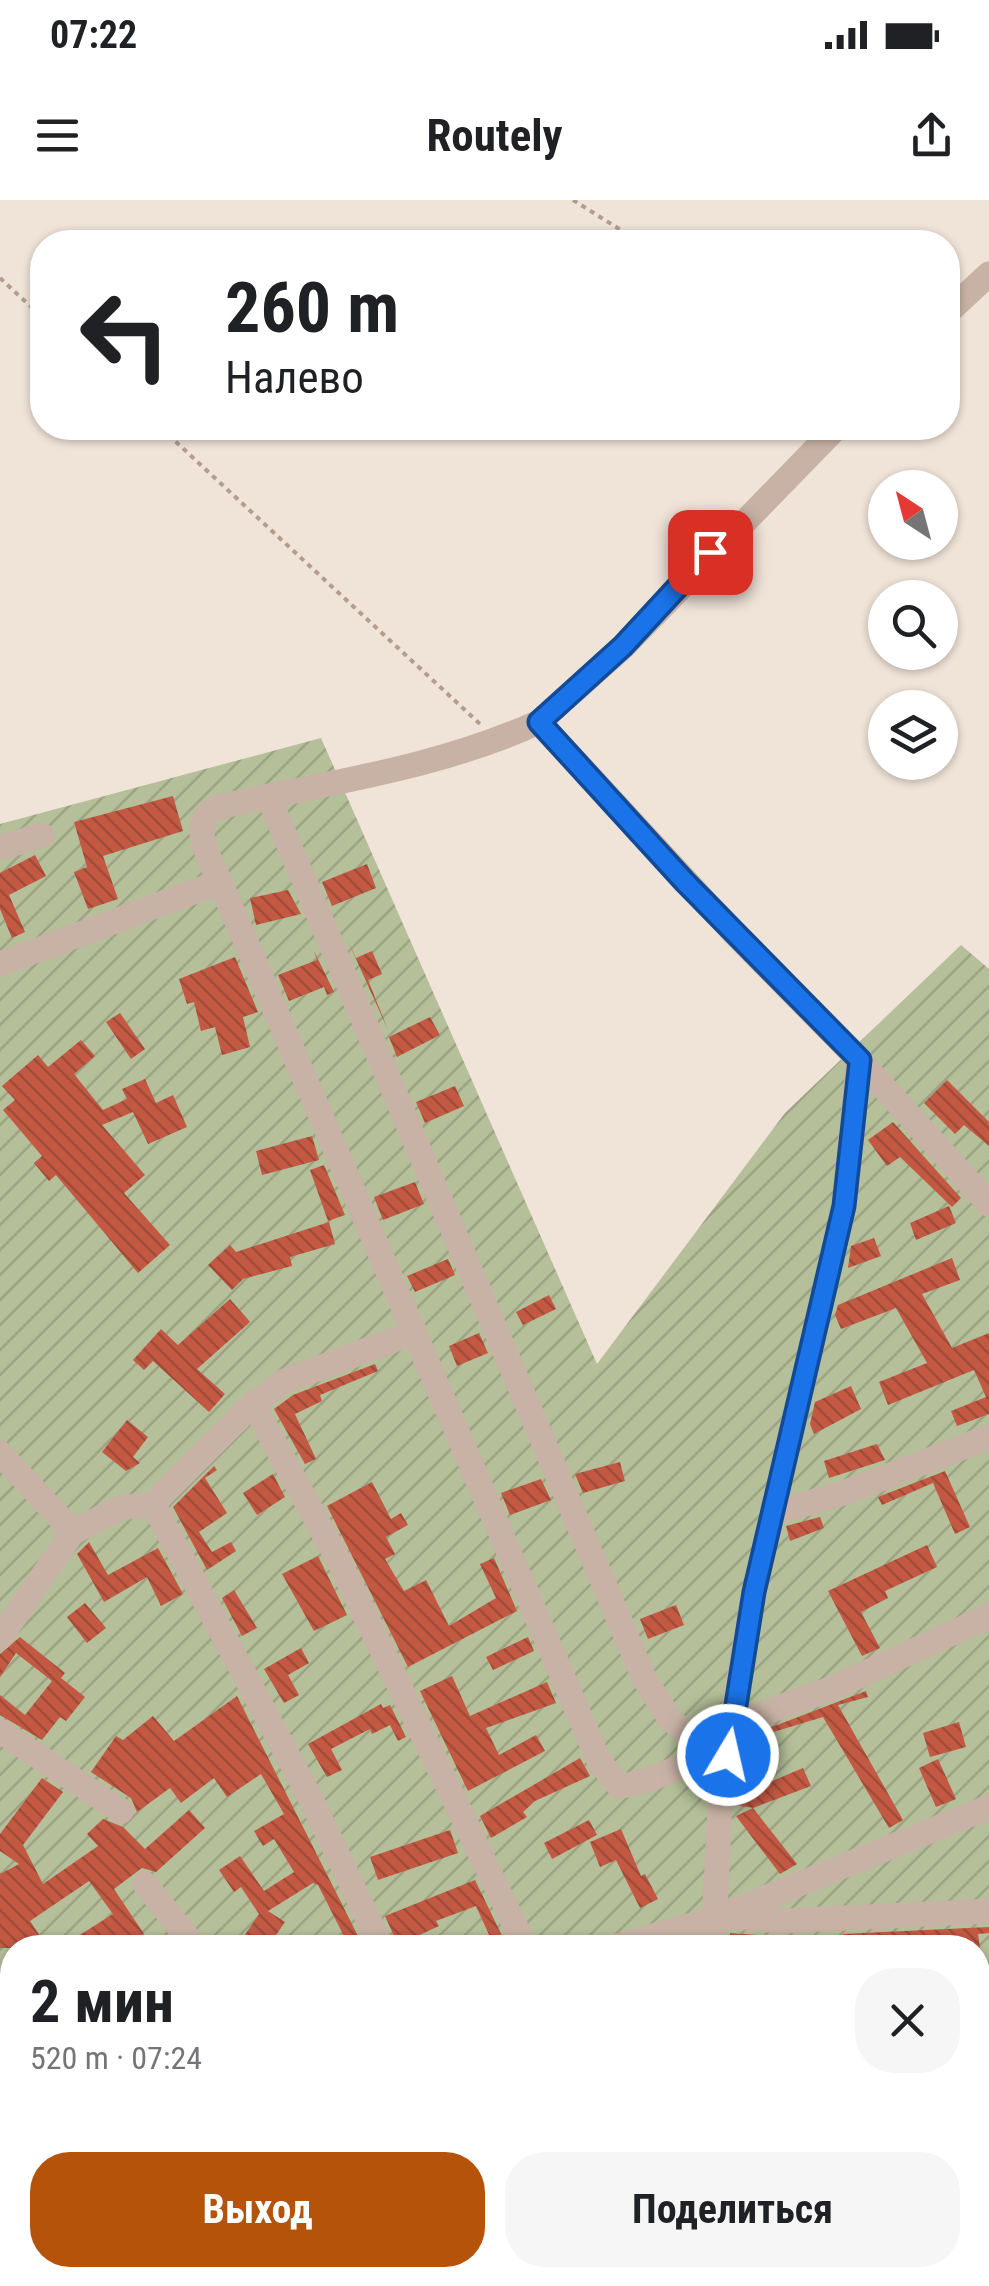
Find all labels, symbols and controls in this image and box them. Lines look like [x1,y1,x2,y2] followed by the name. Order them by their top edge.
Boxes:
[50,13,137,57] text: 07:22
[30,108,85,163] icon: menu
[904,108,959,163] icon: share
[426,109,563,162] text: Routely
[225,267,399,349] text: 260 m
[60,270,190,400] icon: left
[225,351,364,404] text: Налево
[868,470,958,560] north arrow
[868,470,958,780] map controls
[668,510,753,595] pin
[683,525,738,580] icon: arrive
[868,580,958,670] button: search
[868,690,958,780] button: layers
[676,1703,780,1807] position arrow
[30,1966,174,2037] text: 2 мин
[855,1968,960,2073] button: close
[30,2039,202,2077] text: 520 m · 07:24
[30,2152,485,2267] button: Выход
[505,2152,960,2267] button: Поделиться

